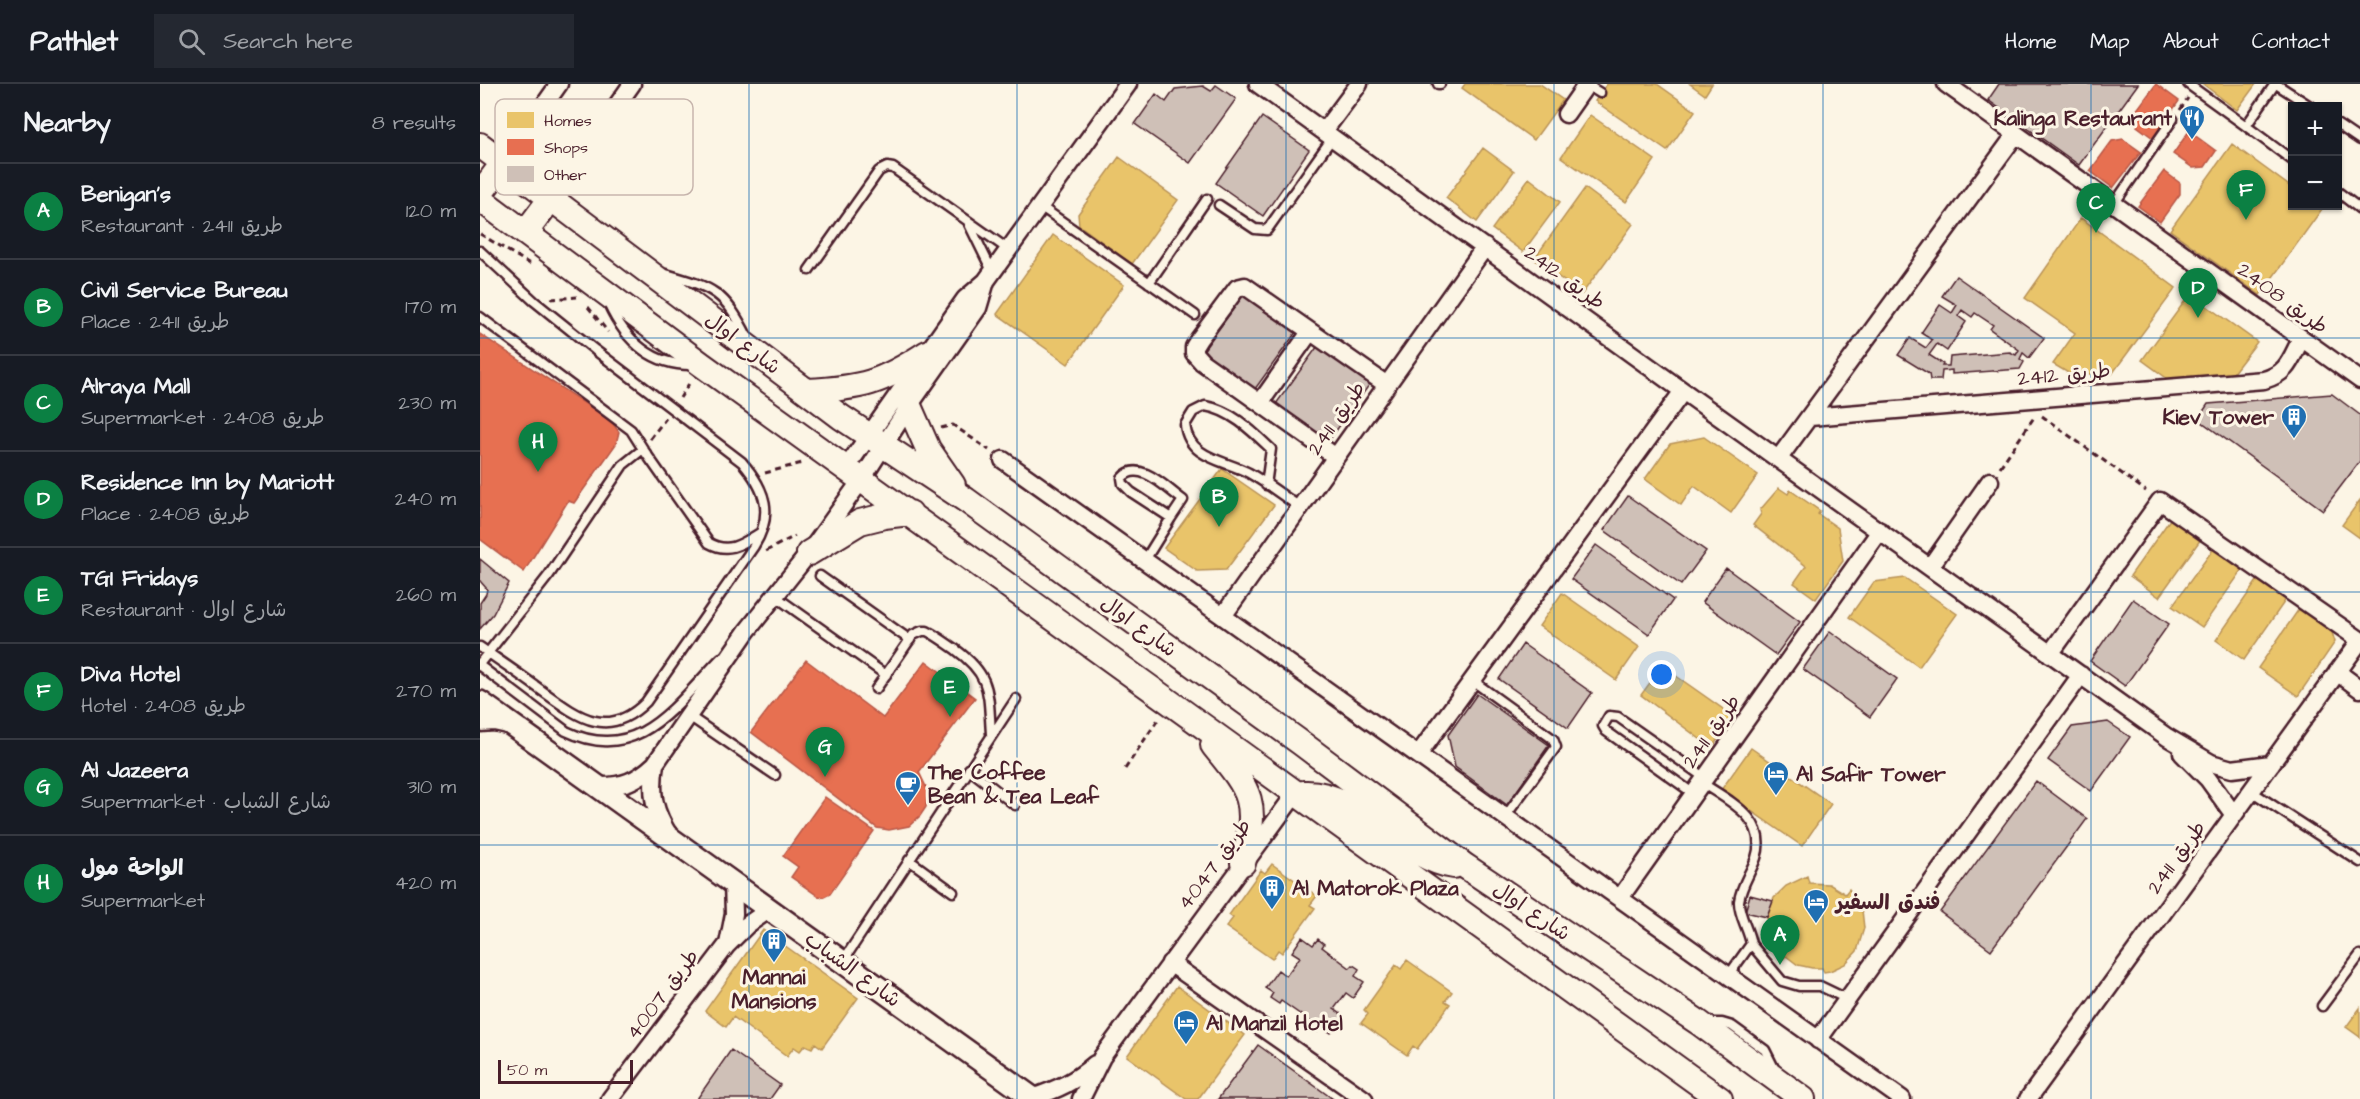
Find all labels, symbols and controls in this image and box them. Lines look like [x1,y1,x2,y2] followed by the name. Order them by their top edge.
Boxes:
[154,14,574,68] search box
[30,22,118,61] text: Pathlet
[175,25,208,58] icon: search
[223,26,353,57] text: Search here
[2005,27,2057,56] text: Home
[2090,27,2130,56] text: Map
[2163,27,2219,56] text: About
[2252,27,2330,56] text: Contact
[495,99,693,195] legend
[2288,102,2342,210] map controls
[2288,102,2342,156] button: +
[2177,103,2207,141] restaurant icon: Kalinga Restaurant
[1994,104,2173,135] place label: Kalinga Restaurant
[24,105,111,141] text: Nearby
[372,109,456,137] text: 8 results
[544,110,592,132] text: Homes
[544,137,588,159] text: Shops
[2288,156,2342,210] button: −
[544,164,587,186] text: Other
[2226,170,2266,220] pin: F
[81,179,171,210] text: Benigan's
[2076,184,2116,233] pin: C
[37,197,50,225] text: A
[406,197,456,225] text: 120 m
[81,212,283,240] text: Restaurant · طريق 2411
[1518,238,1611,317] street label: طريق 2412
[2231,256,2334,341] street label: طريق 2408
[2178,268,2218,318] pin: D
[81,275,288,306] text: Civil Service Bureau
[36,293,51,321] text: B
[405,293,456,321] text: 170 m
[699,305,787,381] street label: شارع اوال
[81,308,230,336] text: Place · طريق 2411
[2016,356,2112,393] street label: طريق 2412
[81,371,190,402] text: Alraya Mall
[1300,375,1372,461] street label: طريق 2411
[36,389,51,417] text: C
[398,389,456,417] text: 230 m
[2279,402,2309,440] building icon: Kiev Tower
[2163,403,2274,432] place label: Kiev Tower
[81,404,324,432] text: Supermarket · طريق 2408
[518,422,558,472] pin: H
[81,467,334,498] text: Residence Inn by Mariott
[1200,478,1238,527] pin: B
[37,485,50,513] text: D
[395,485,456,513] text: 240 m
[81,500,250,528] text: Place · طريق 2408
[81,563,198,594] text: TGI Fridays
[38,581,49,609] text: E
[396,581,456,609] text: 260 m
[1095,589,1183,664] street label: شارع اوال
[81,596,286,624] text: Restaurant · شارع اوال
[81,659,180,690] text: Diva Hotel
[1647,660,1676,689] your location
[930,668,970,717] pin: E
[37,677,50,705] text: F
[396,677,456,705] text: 270 m
[1675,688,1747,774] street label: طريق 2411
[81,692,246,720] text: Hotel · طريق 2408
[806,728,844,777] pin: G
[81,755,188,786] text: Al Jazeera
[927,758,1099,811] place label: The Coffee Bean & Tea Leaf
[1761,759,1791,797] hotel icon: Al Safir Tower
[1796,760,1946,789] place label: Al Safir Tower
[893,769,923,807] cafe icon: The Coffee Bean & Tea Leaf
[37,773,50,801] text: G
[407,773,456,801] text: 310 m
[81,788,331,816] text: Supermarket · شارع الشباب
[1171,813,1258,916] street label: طريق 4047
[2140,815,2213,900] street label: طريق 2411
[81,853,184,884] text: الواحة مول
[37,869,50,897] text: H
[395,869,456,897] text: 420 m
[1257,873,1287,911] building icon: Al Matorok Plaza
[1292,874,1459,903] place label: Al Matorok Plaza
[1487,875,1576,948] street label: شارع اوال
[81,887,205,915] text: Supermarket
[1801,887,1831,925] hotel icon: فندق السفير
[1834,888,1940,917] place label: فندق السفير
[1760,916,1800,965] pin: A
[799,925,907,1014] street label: شارع الشباب
[759,926,789,964] building icon: Mannai Mansions
[619,943,706,1045] street label: طريق 4007
[731,963,817,1016] place label: Mannai Mansions
[1171,1008,1201,1046] hotel icon: Al Manzil Hotel
[1206,1009,1343,1038] place label: Al Manzil Hotel
[498,1057,633,1084] scale bar
[507,1059,547,1081] text: 50 m

